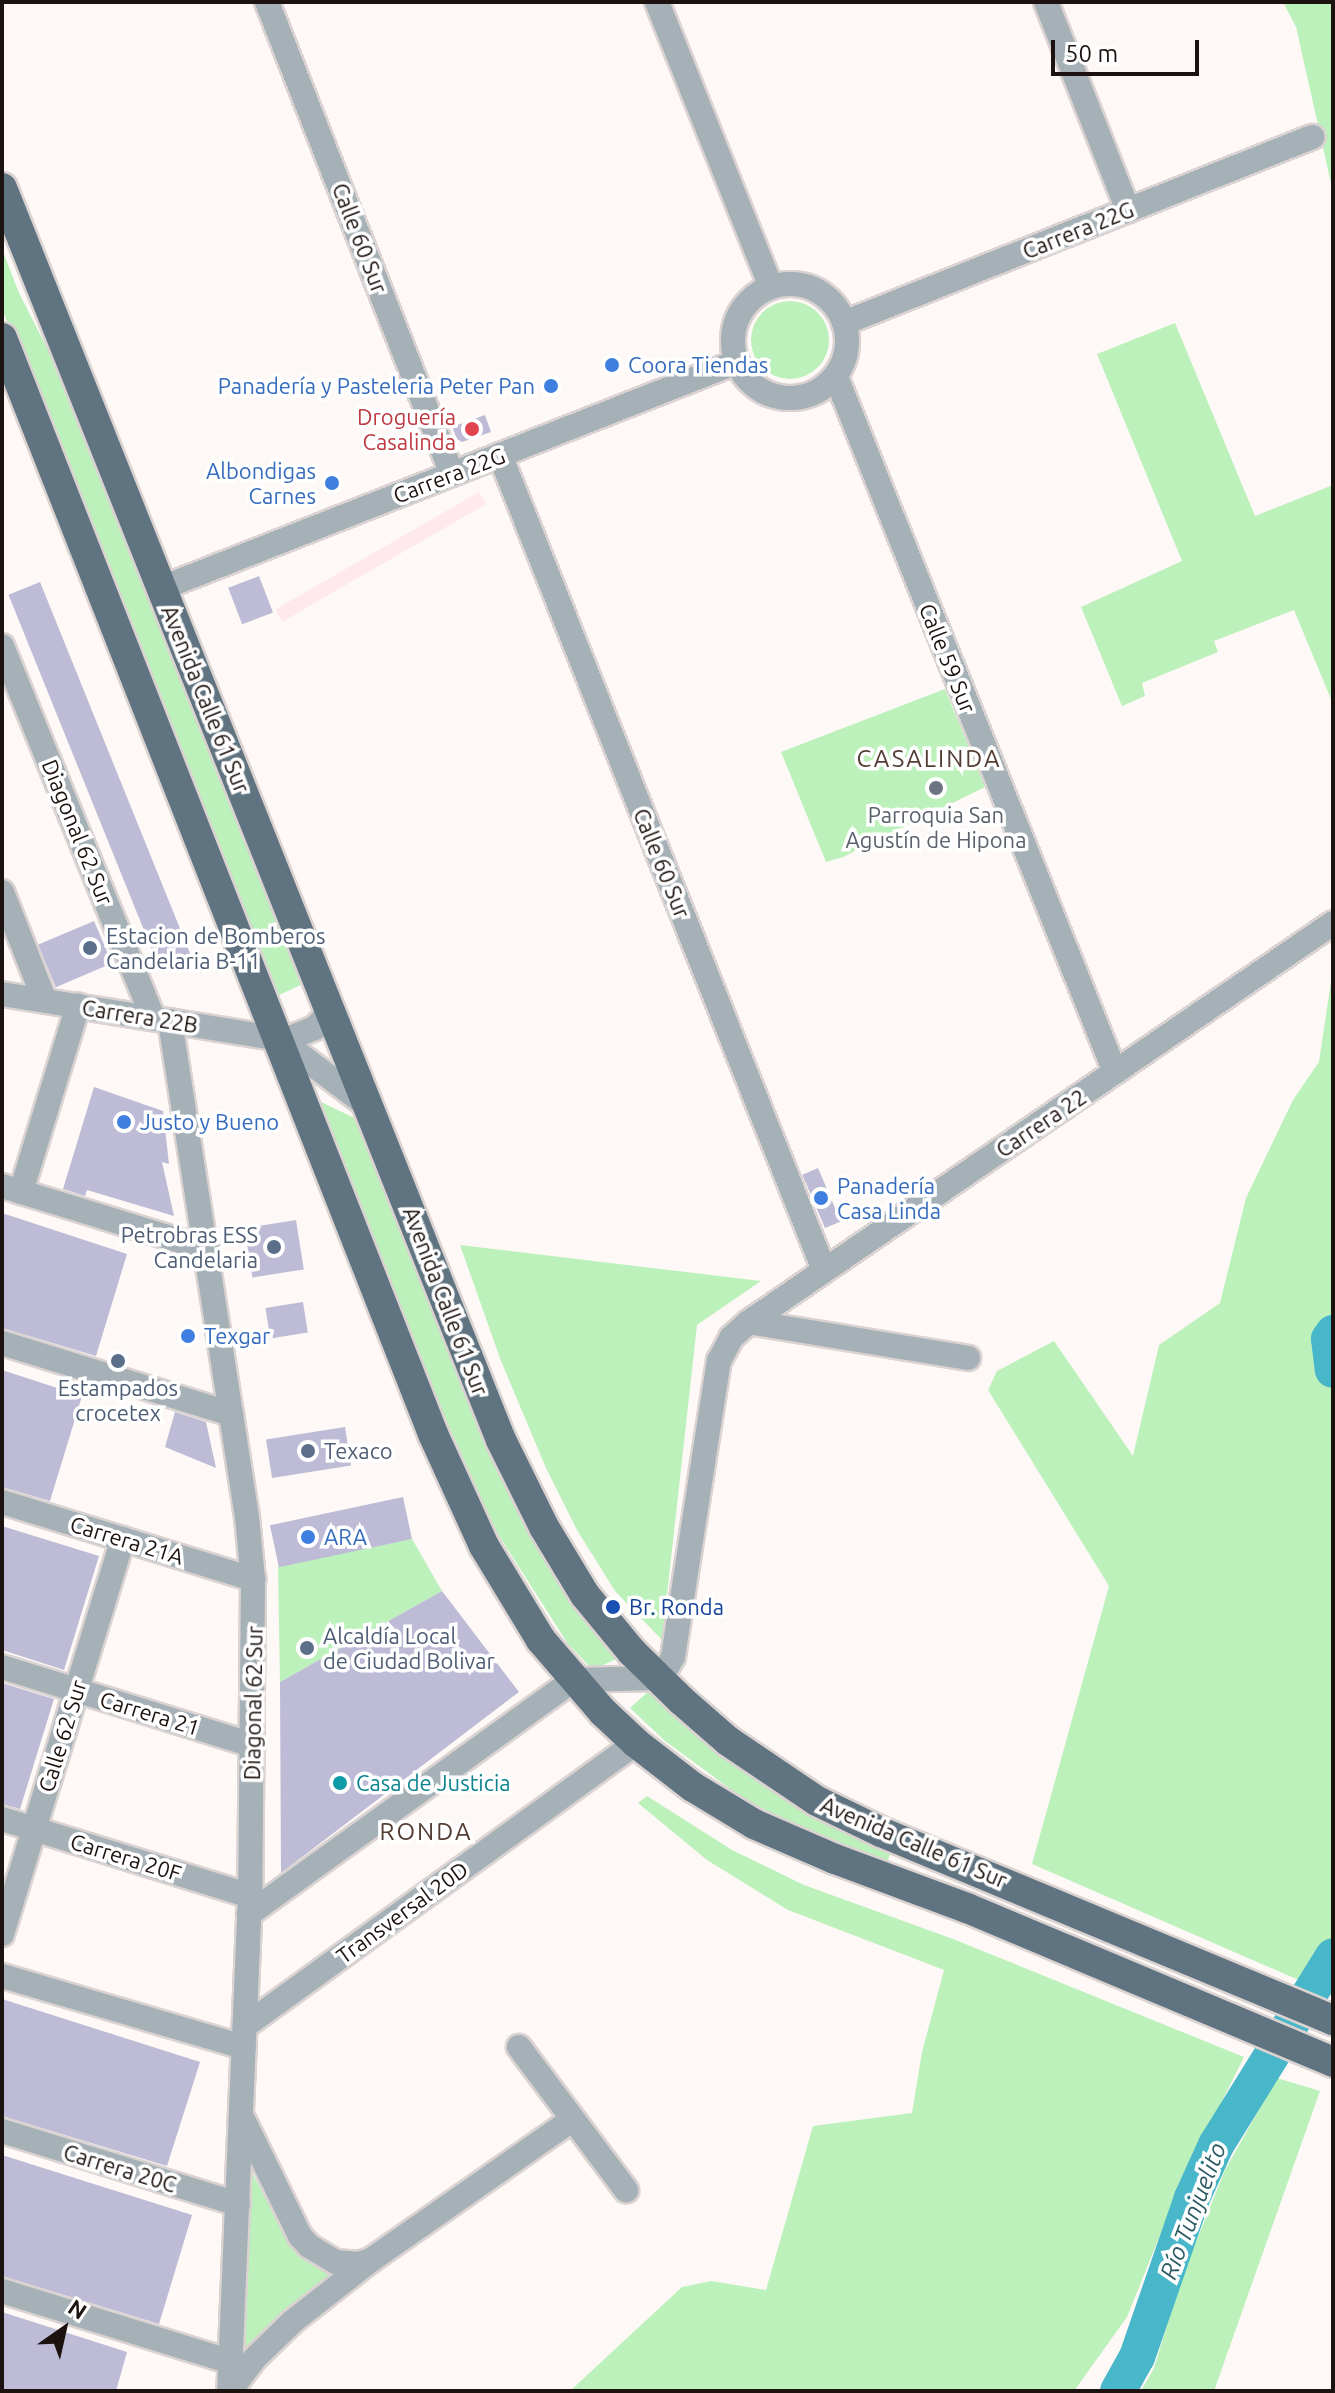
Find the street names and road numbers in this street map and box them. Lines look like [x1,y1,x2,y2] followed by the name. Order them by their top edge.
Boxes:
[327,179,393,297] street label: Calle 60 Sur
[1019,196,1137,264] street label: Carrera 22G
[389,442,509,508] street label: Carrera 22G
[914,599,982,717] street label: Calle 59 Sur
[156,601,256,797] street label: Avenida Calle 61 Sur
[37,755,119,909] street label: Diagonal 62 Sur
[628,804,696,922] street label: Calle 60 Sur
[80,994,200,1038] street label: Carrera 22B
[991,1083,1091,1163] street label: Carrera 22
[398,1203,494,1399] street label: Avenida Calle 61 Sur
[67,1510,187,1570] street label: Carrera 21A
[238,1625,268,1781] street label: Diagonal 62 Sur
[32,1677,92,1795] street label: Calle 62 Sur
[97,1685,203,1741] street label: Carrera 21
[817,1791,1011,1893] street label: Avenida Calle 61 Sur
[67,1828,185,1886] street label: Carrera 20F
[331,1855,473,1969] street label: Transversal 20D
[60,2138,180,2198] street label: Carrera 20C

